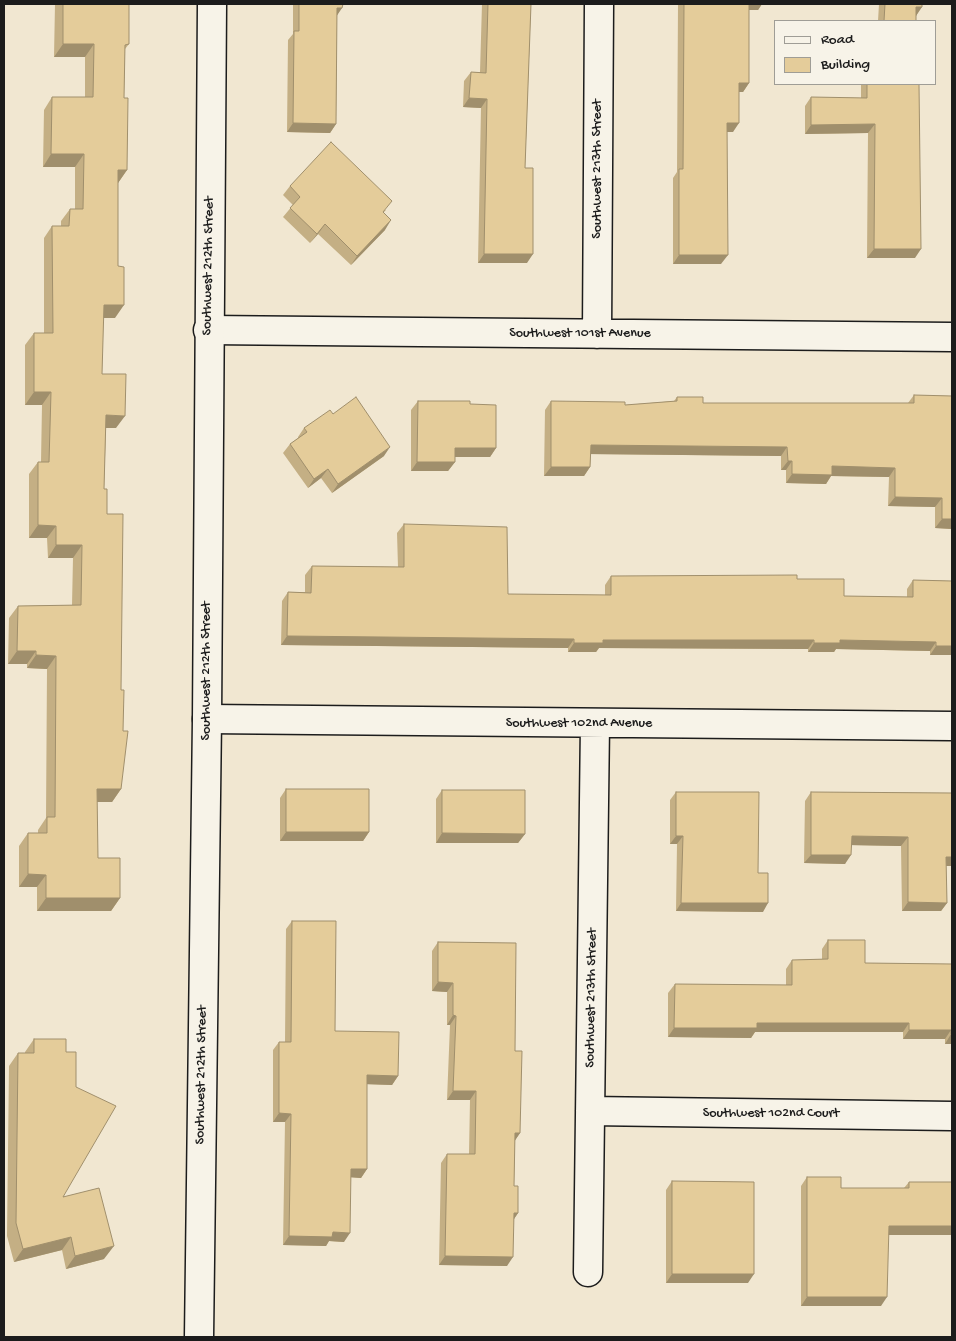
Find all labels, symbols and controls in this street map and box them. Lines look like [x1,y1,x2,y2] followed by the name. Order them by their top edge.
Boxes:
[774,20,936,85] legend
[821,31,854,49] text: Road
[821,56,870,74] text: Building
[590,99,606,239] street label: Southwest 213th Street
[199,196,219,336] street label: Southwest 212th Street
[509,326,651,342] street label: Southwest 101st Avenue
[199,601,215,741] street label: Southwest 212th Street
[506,716,652,732] street label: Southwest 102nd Avenue
[582,928,602,1068] street label: Southwest 213th Street
[192,1005,212,1145] street label: Southwest 212th Street
[703,1106,839,1122] street label: Southwest 102nd Court

